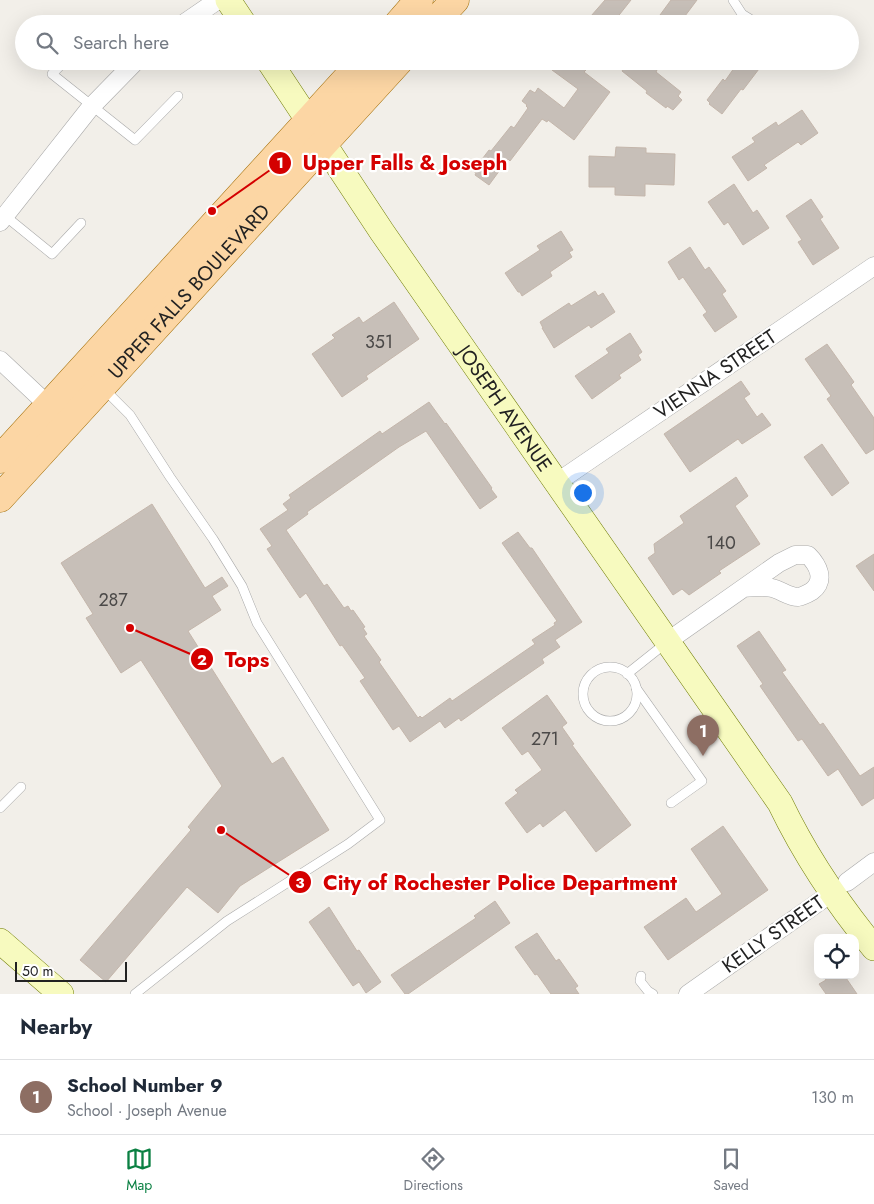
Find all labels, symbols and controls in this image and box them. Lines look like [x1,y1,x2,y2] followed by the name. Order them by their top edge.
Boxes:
[15,15,859,70] search box
[33,29,61,57] icon: search
[73,29,169,56] text: Search here
[268,145,518,181] callout: Upper Falls & Joseph
[302,148,508,178] text: Upper Falls & Joseph
[276,152,284,174] text: 1
[102,198,277,386] street label: UPPER FALLS BOULEVARD
[648,322,783,426] street label: VIENNA STREET
[365,329,393,355] house number: 351
[449,337,559,478] street label: JOSEPH AVENUE
[570,480,596,506] your location
[706,530,736,556] house number: 140
[98,587,128,613] house number: 287
[190,641,279,677] callout: Tops
[225,645,270,675] text: Tops
[197,649,207,671] text: 2
[687,715,719,756] pin: 1
[531,726,559,752] house number: 271
[288,864,687,900] callout: City of Rochester Police Department
[323,868,677,898] text: City of Rochester Police Department
[295,872,305,894] text: 3
[716,888,831,980] street label: KELLY STREET
[814,934,859,979] map controls
[814,934,859,979] button: locate
[15,959,128,982] scale bar
[22,961,53,981] text: 50 m
[20,1012,92,1042] text: Nearby
[67,1072,223,1099] text: School Number 9
[32,1086,40,1109] text: 1
[811,1086,854,1109] text: 130 m
[67,1099,227,1122] text: School · Joseph Avenue
[125,1145,153,1195] tab: Map
[404,1145,463,1195] tab: Directions
[713,1145,749,1195] tab: Saved

